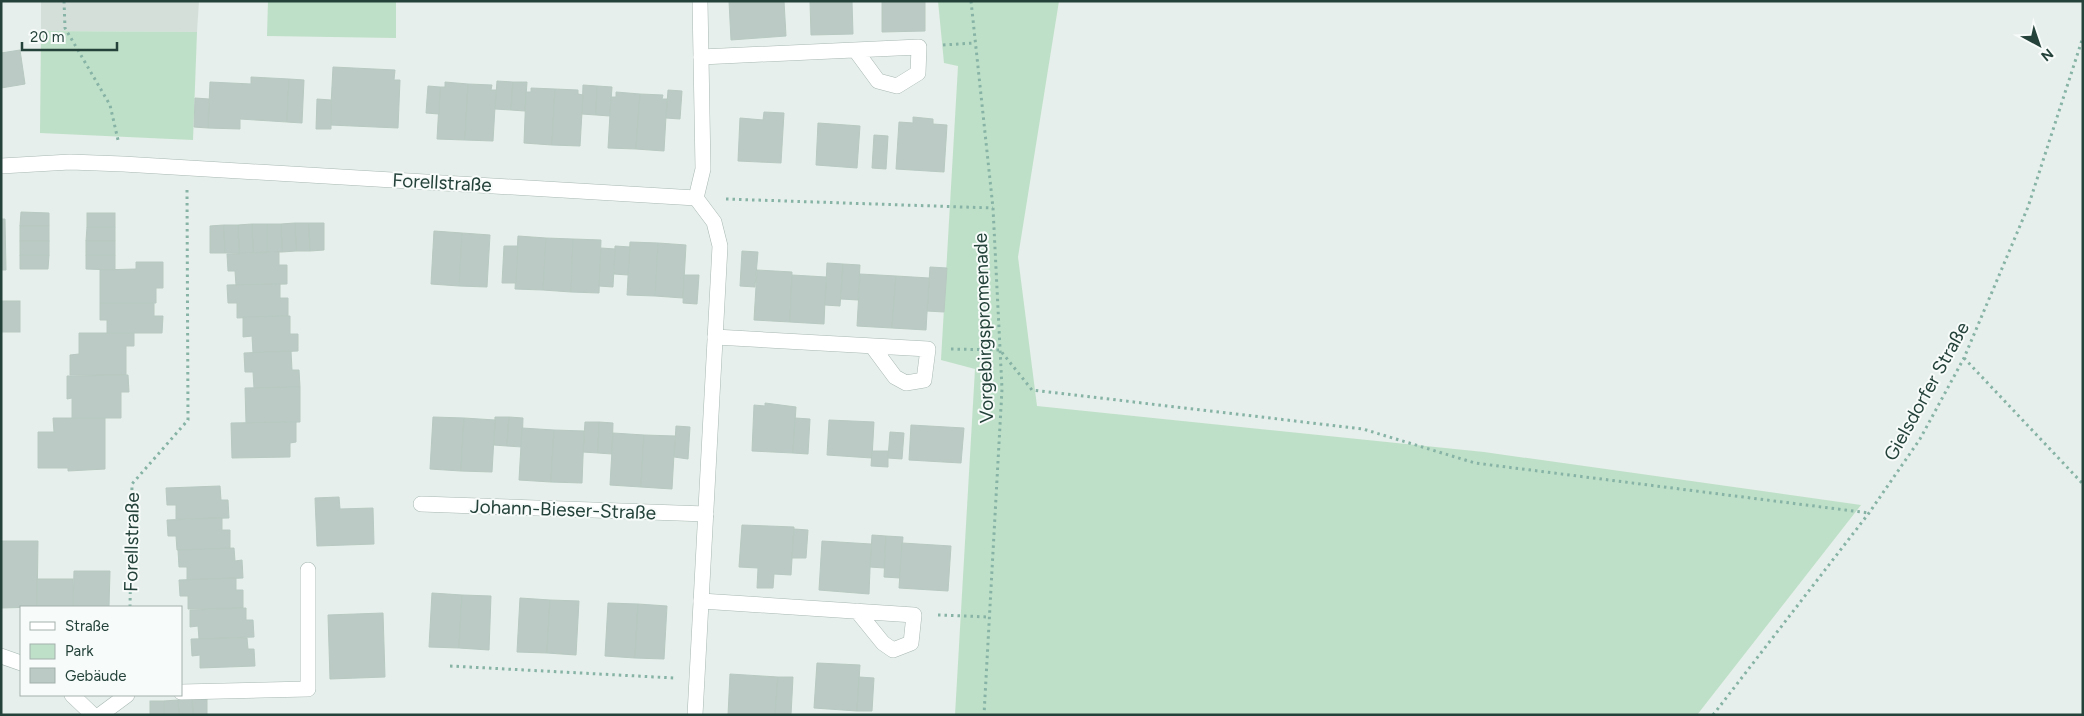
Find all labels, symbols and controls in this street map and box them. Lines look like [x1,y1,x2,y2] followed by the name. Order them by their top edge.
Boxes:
[22,20,118,52] scale bar
[2014,20,2064,70] north arrow
[30,28,64,46] text: 20 m
[2037,45,2057,65] text: N
[392,168,492,197] street label: Forellstraße
[969,232,998,424] street label: Vorgebirgspromenade
[1879,318,1974,465] street label: Gielsdorfer Straße
[119,492,144,592] street label: Forellstraße
[470,495,656,524] street label: Johann-Bieser-Straße
[20,606,182,696] legend
[65,617,109,635] text: Straße
[65,642,94,660] text: Park
[65,667,126,685] text: Gebäude

